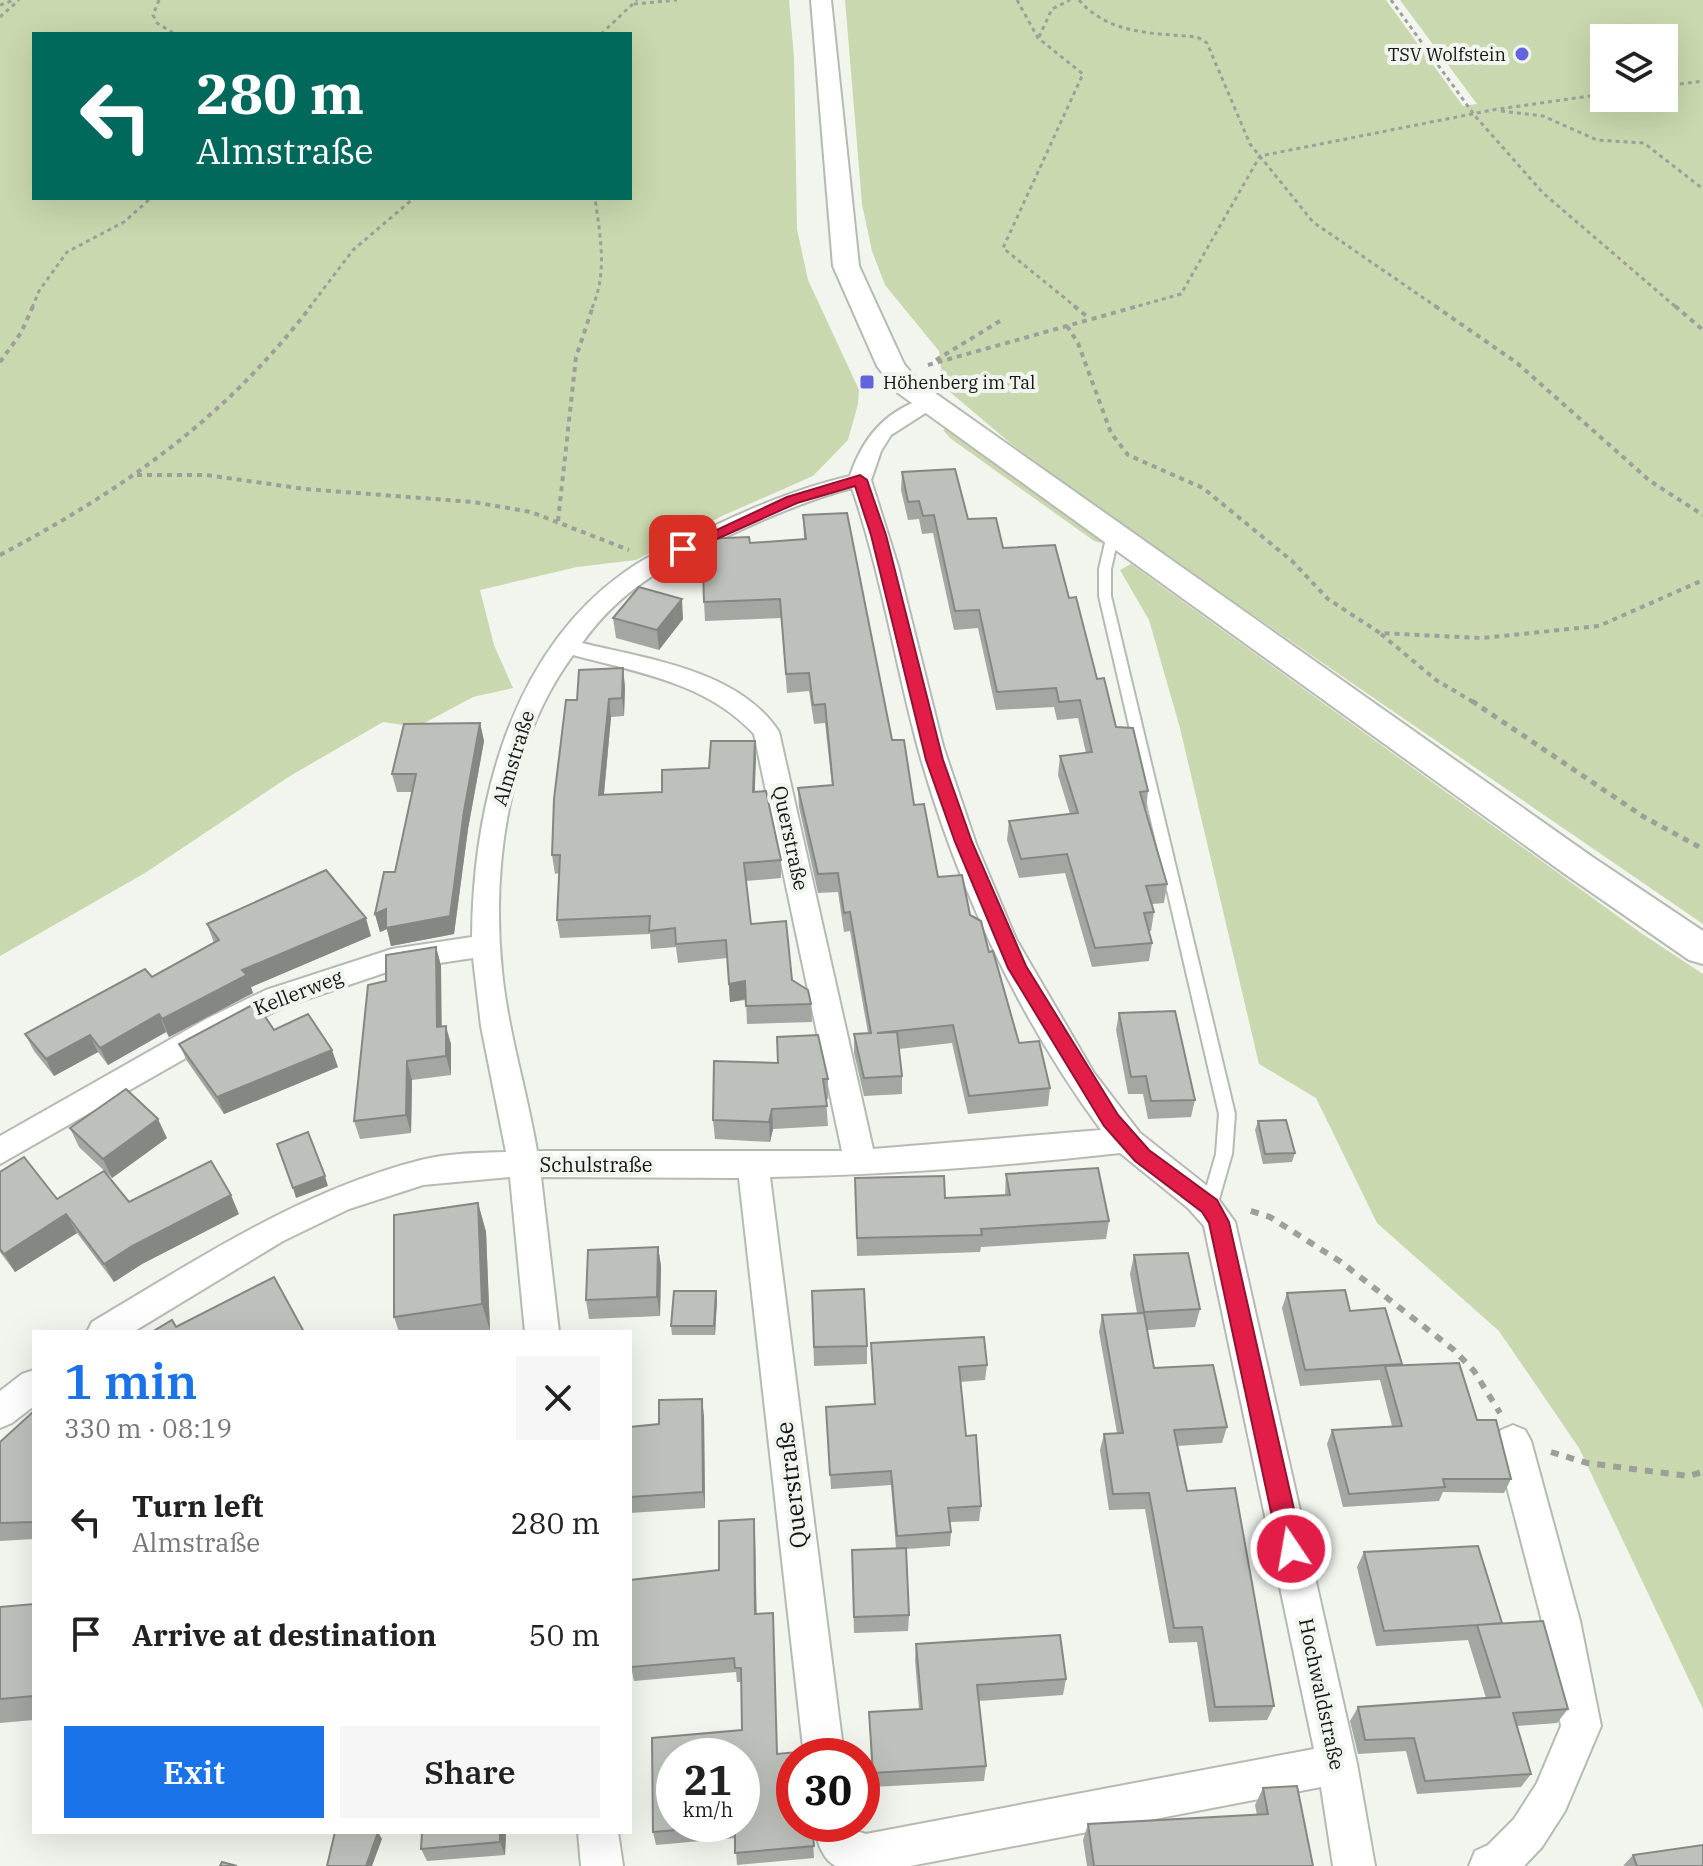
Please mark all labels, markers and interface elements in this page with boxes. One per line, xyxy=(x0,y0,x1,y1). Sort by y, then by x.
map controls xyxy=(1590,24,1678,112)
button: layers xyxy=(1590,24,1678,112)
place label: TSV Wolfstein xyxy=(1388,43,1506,66)
marker: TSV Wolfstein xyxy=(1513,45,1531,63)
text: 280 m xyxy=(196,57,364,129)
icon: left xyxy=(64,64,168,168)
text: Almstraße xyxy=(196,127,373,174)
place label: Höhenberg im Tal xyxy=(883,371,1035,394)
marker: Höhenberg im Tal xyxy=(858,373,876,391)
pin xyxy=(649,515,717,583)
icon: arrive xyxy=(661,527,705,571)
street label: Almstraße xyxy=(486,707,540,809)
street label: Querstraße xyxy=(767,783,815,893)
street label: Kellerweg xyxy=(249,963,347,1021)
street label: Schulstraße xyxy=(540,1151,652,1178)
text: 1 min xyxy=(64,1350,197,1412)
button: close xyxy=(516,1356,600,1440)
text: 330 m · 08:19 xyxy=(64,1411,232,1445)
street label: Querstraße xyxy=(767,1420,815,1550)
text: Turn left xyxy=(132,1486,264,1525)
icon: left xyxy=(64,1500,108,1544)
text: 280 m xyxy=(510,1503,600,1542)
position arrow xyxy=(1249,1507,1333,1591)
text: Almstraße xyxy=(132,1525,260,1559)
icon: arrive xyxy=(64,1612,108,1656)
text: Arrive at destination xyxy=(132,1615,437,1654)
text: 50 m xyxy=(528,1615,600,1654)
street label: Hochwaldstraße xyxy=(1293,1616,1351,1772)
button: Exit xyxy=(64,1726,324,1818)
button: Share xyxy=(340,1726,600,1818)
speed limit sign: 30 xyxy=(776,1738,880,1842)
text: 21 xyxy=(684,1754,732,1806)
text: km/h xyxy=(683,1796,733,1823)

